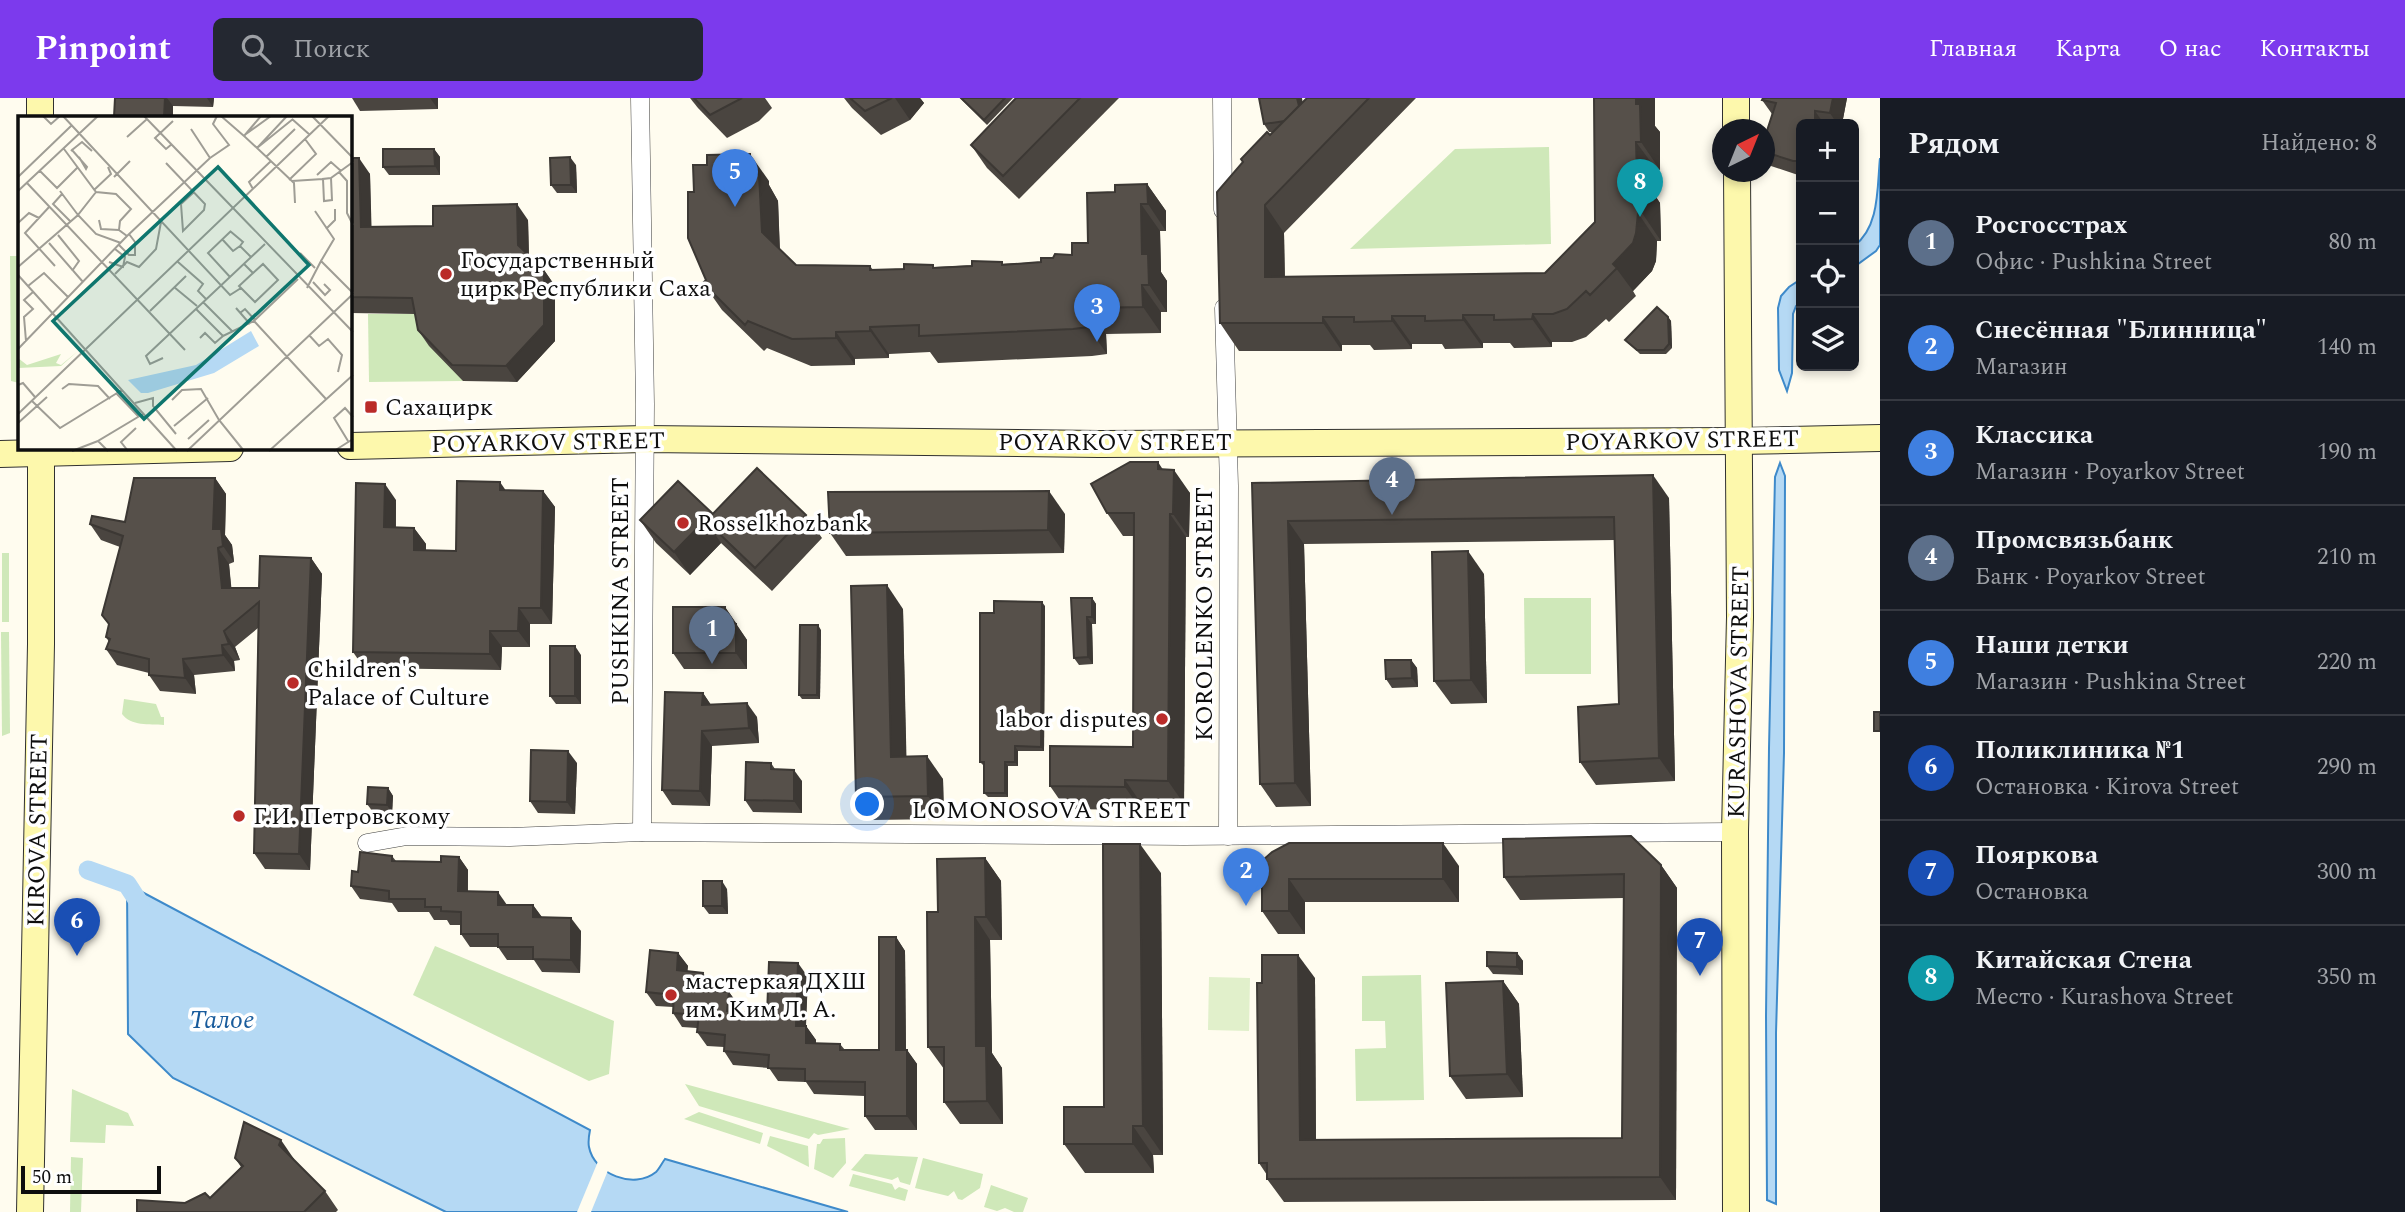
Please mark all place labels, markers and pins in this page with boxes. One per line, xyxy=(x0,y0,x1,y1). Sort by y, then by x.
pin: 5 xyxy=(712,149,758,207)
pin: 8 xyxy=(1617,159,1663,217)
place label: Государственный цирк Республики Саха xyxy=(460,243,711,307)
marker: Государственный цирк Республики Саха xyxy=(438,266,454,282)
pin: 3 xyxy=(1074,284,1120,342)
place label: Сахацирк xyxy=(385,390,493,426)
marker: Сахацирк xyxy=(363,399,379,415)
pin: 4 xyxy=(1369,457,1415,515)
place label: Rosselkhozbank xyxy=(697,506,869,542)
marker: Rosselkhozbank xyxy=(675,515,691,531)
pin: 1 xyxy=(689,606,735,664)
place label: Children's Palace of Culture xyxy=(307,652,490,716)
marker: Children's Palace of Culture xyxy=(285,675,301,691)
place label: labor disputes xyxy=(998,702,1148,738)
marker: labor disputes xyxy=(1154,711,1170,727)
place label: Г.И. Петровскому xyxy=(253,799,451,835)
marker: Г.И. Петровскому xyxy=(231,808,247,824)
pin: 2 xyxy=(1223,848,1269,906)
pin: 6 xyxy=(54,898,100,956)
pin: 7 xyxy=(1677,918,1723,976)
place label: мастеркая ДХШ им. Ким Л. А. xyxy=(685,964,866,1028)
marker: мастеркая ДХШ им. Ким Л. А. xyxy=(663,987,679,1003)

